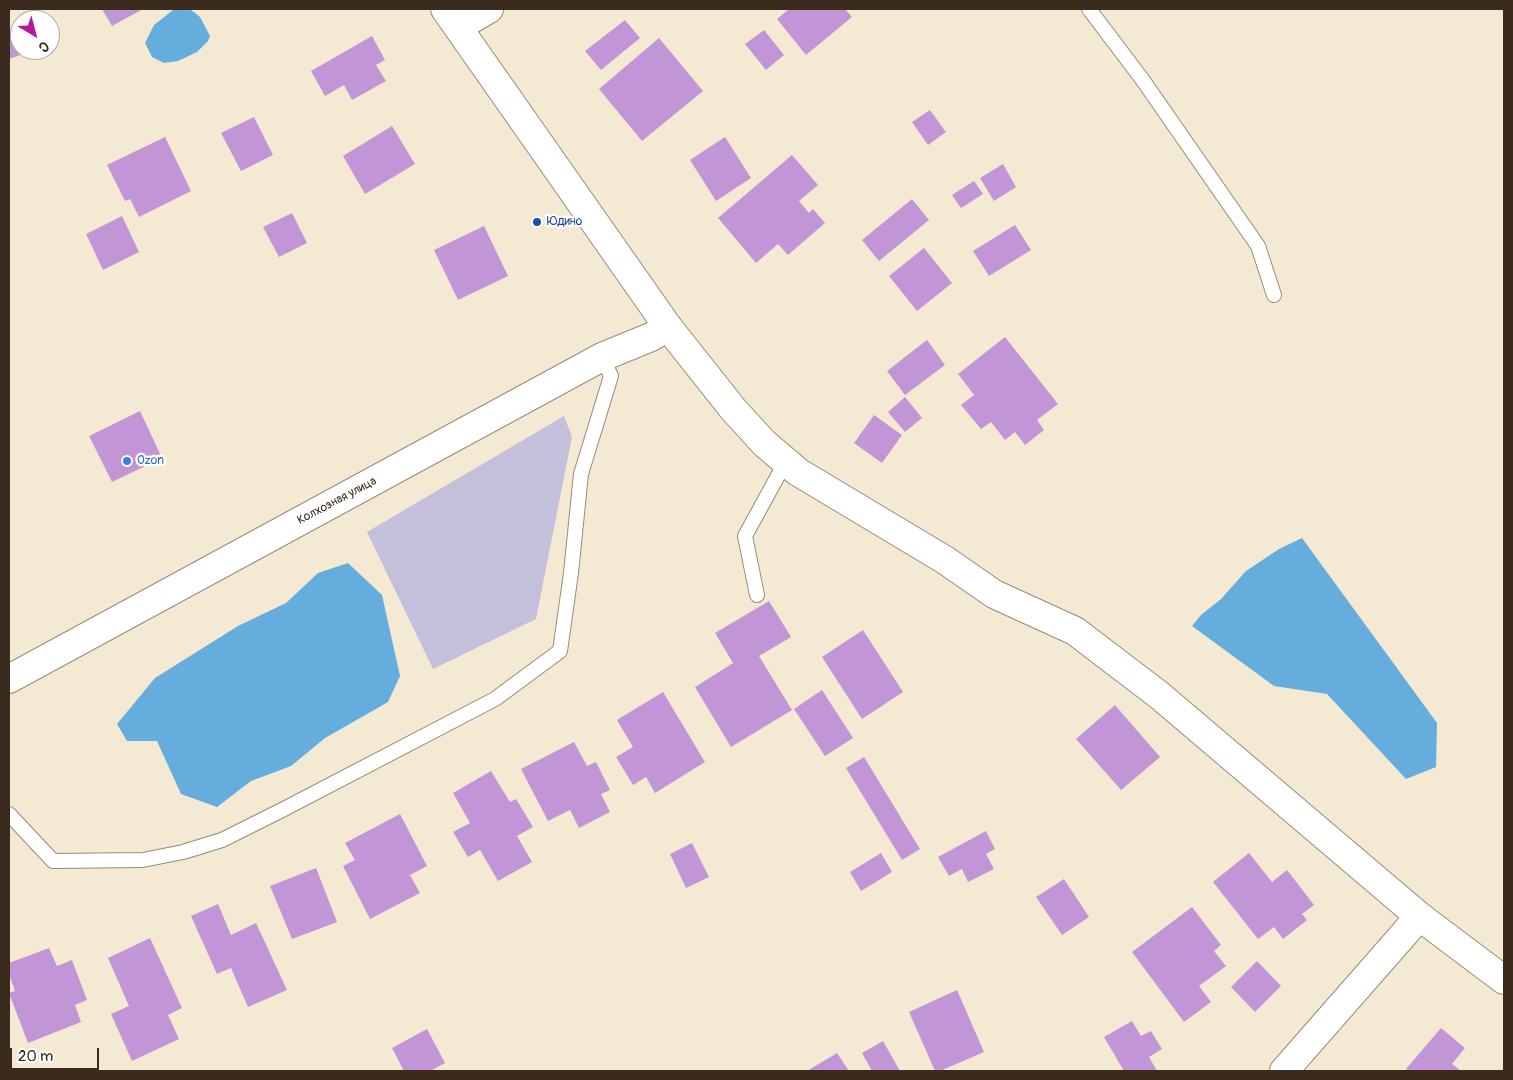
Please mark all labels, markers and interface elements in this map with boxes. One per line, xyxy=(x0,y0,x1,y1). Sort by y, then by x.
north arrow xyxy=(10,10,60,60)
text: С xyxy=(35,37,52,56)
place label: Юдино xyxy=(547,215,582,229)
marker: Юдино xyxy=(531,216,543,228)
place label: Ozon xyxy=(137,454,164,468)
marker: Ozon xyxy=(121,455,133,467)
street label: Колхозная улица xyxy=(295,474,379,528)
scale bar xyxy=(12,1038,101,1070)
text: 20 m xyxy=(18,1047,53,1066)

